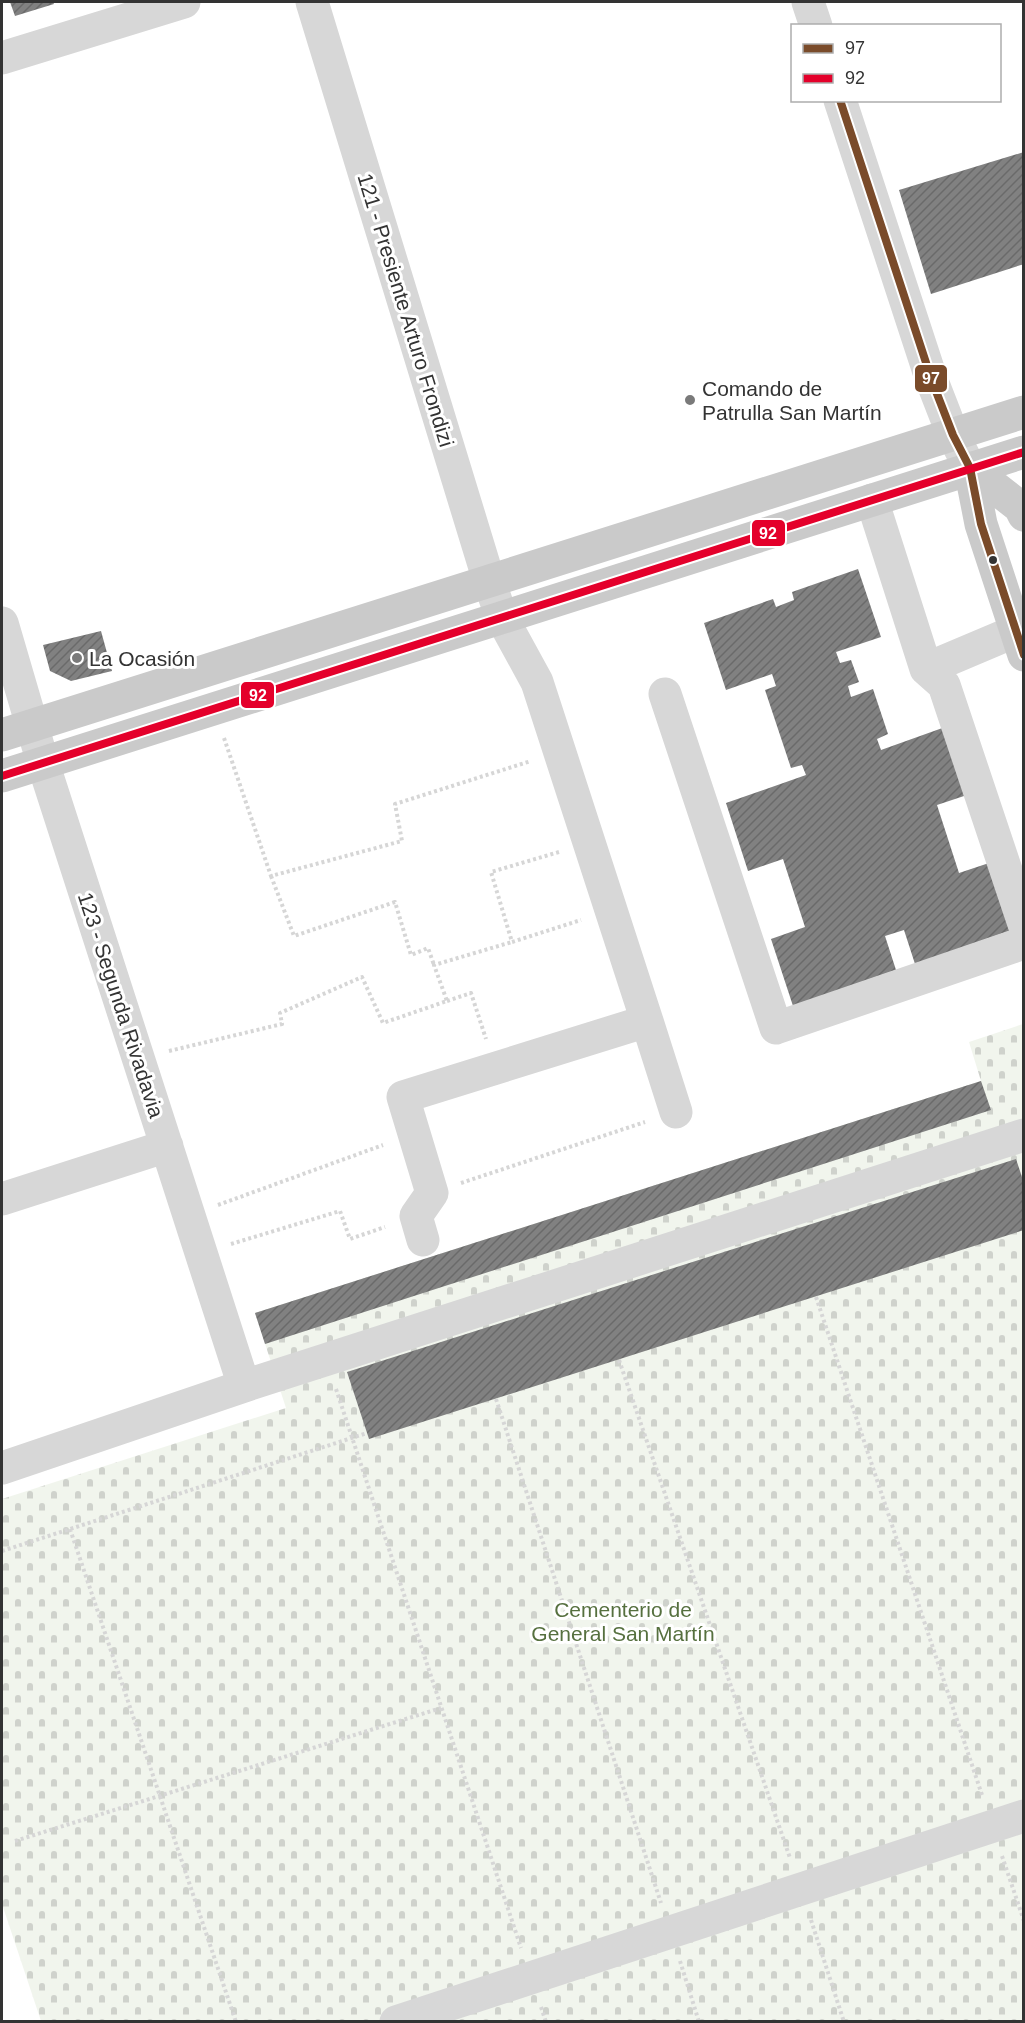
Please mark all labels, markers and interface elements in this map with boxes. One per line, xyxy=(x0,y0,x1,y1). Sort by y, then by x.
legend xyxy=(791,24,1001,102)
text: 97 xyxy=(845,38,865,58)
text: 92 xyxy=(845,68,865,88)
street label: 121 - Presiente Arturo Frondizi xyxy=(353,170,459,450)
line badge: 97 xyxy=(914,364,948,393)
text: 97 xyxy=(922,370,940,387)
place label: Comando de Patrulla San Martín xyxy=(702,377,882,424)
marker: Comando de Patrulla San Martín xyxy=(683,393,697,407)
line badge: 92 xyxy=(751,519,786,547)
text: 92 xyxy=(759,525,777,542)
unlabelled marker xyxy=(987,554,999,566)
place label: La Ocasión xyxy=(89,647,195,670)
marker: La Ocasión xyxy=(70,651,84,665)
line badge: 92 xyxy=(240,681,275,709)
text: 92 xyxy=(249,687,267,704)
street label: 123 - Segunda Rivadavia xyxy=(74,889,168,1121)
park label: Cementerio de General San Martín xyxy=(531,1598,715,1645)

